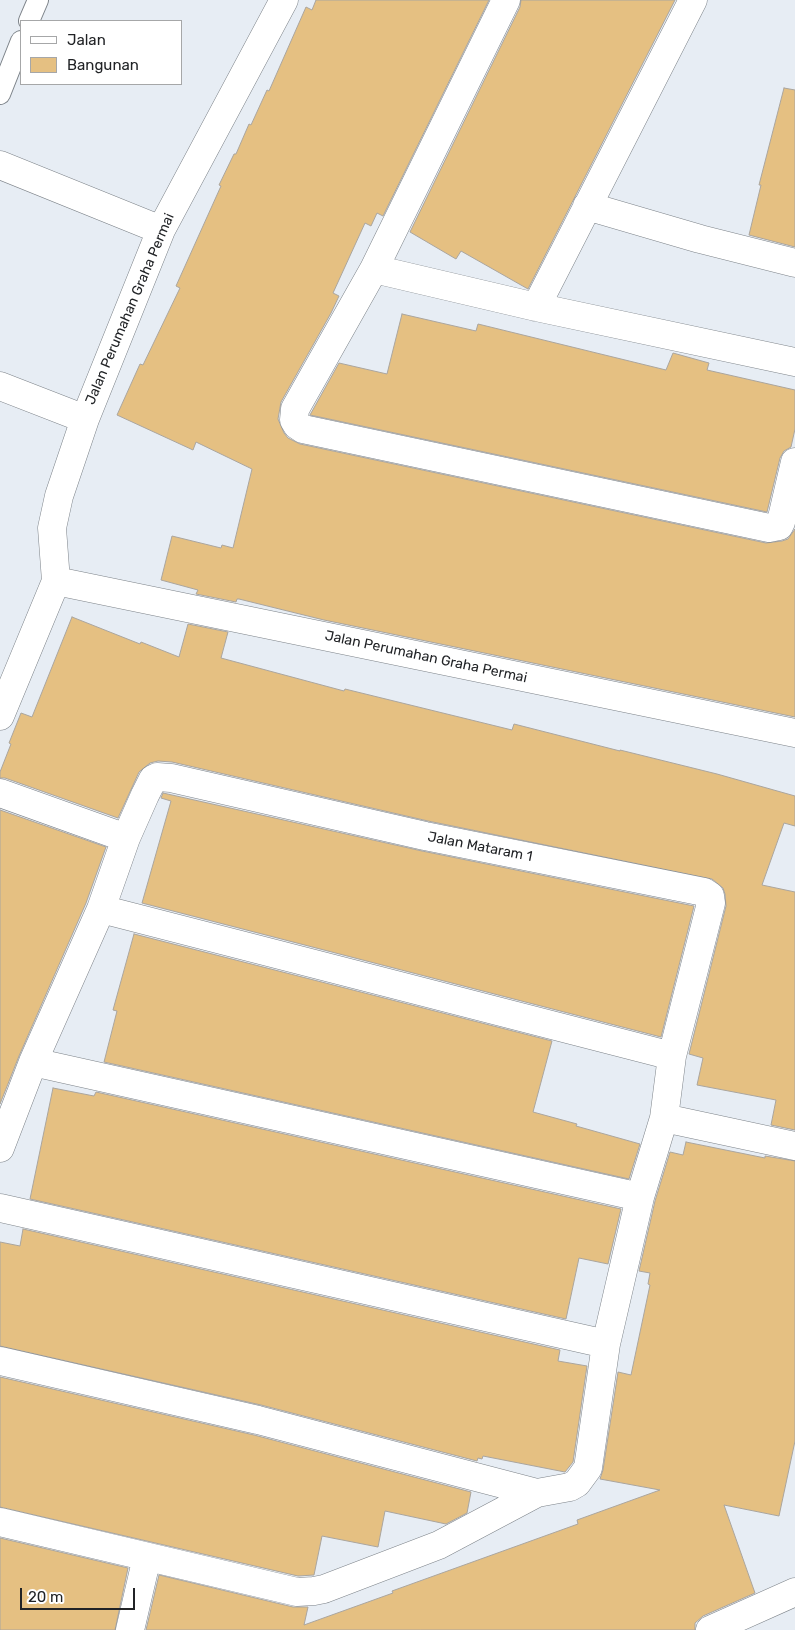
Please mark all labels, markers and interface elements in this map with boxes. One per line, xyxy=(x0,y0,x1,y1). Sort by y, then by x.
legend xyxy=(20,20,182,85)
text: Jalan xyxy=(67,31,106,49)
text: Bangunan xyxy=(67,56,139,74)
street label: Jalan Perumahan Graha Permai xyxy=(82,211,178,407)
street label: Jalan Perumahan Graha Permai xyxy=(323,627,529,687)
street label: Jalan Mataram 1 xyxy=(426,829,534,865)
scale bar xyxy=(22,1578,138,1610)
text: 20 m xyxy=(28,1588,63,1606)

